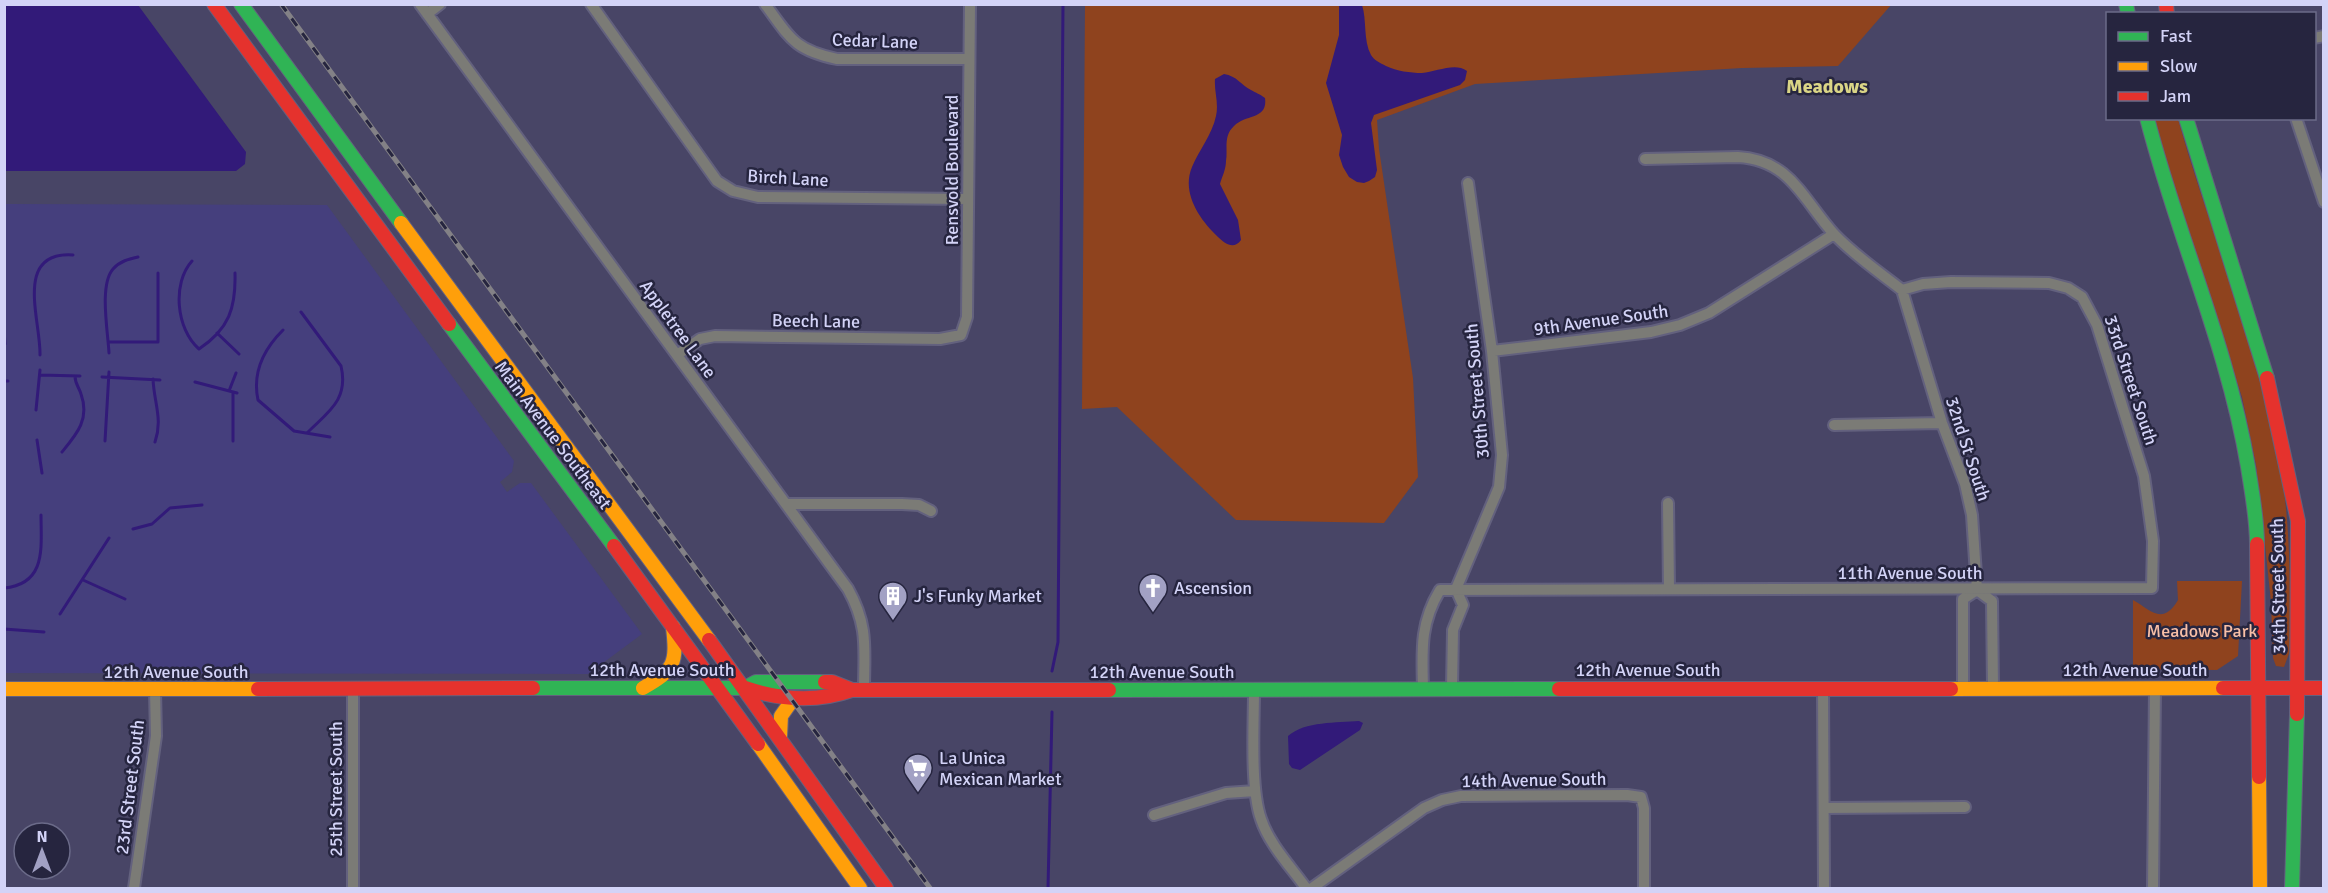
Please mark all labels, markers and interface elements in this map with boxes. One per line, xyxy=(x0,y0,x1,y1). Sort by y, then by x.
legend xyxy=(2106,12,2316,120)
text: Fast xyxy=(2160,25,2192,47)
street label: Cedar Lane xyxy=(832,29,918,53)
text: Slow xyxy=(2160,55,2197,77)
district label: Meadows xyxy=(1786,74,1868,99)
text: Jam xyxy=(2160,85,2191,107)
street label: Rensvold Boulevard xyxy=(941,95,963,245)
street label: Birch Lane xyxy=(747,165,829,191)
street label: Appletree Lane xyxy=(635,276,721,382)
street label: 9th Avenue South xyxy=(1532,300,1670,340)
street label: Beech Lane xyxy=(772,309,860,333)
street label: 33rd Street South xyxy=(2100,312,2162,448)
street label: 30th Street South xyxy=(1460,322,1494,460)
street label: Main Avenue Southeast xyxy=(490,356,616,514)
street label: 32nd St South xyxy=(1941,394,1995,504)
street label: 34th Street South xyxy=(2266,518,2290,654)
street label: 11th Avenue South xyxy=(1837,562,1983,584)
church icon: Ascension xyxy=(1137,572,1169,614)
place label: Ascension xyxy=(1174,577,1252,599)
building icon: J's Funky Market xyxy=(877,580,909,622)
place label: J's Funky Market xyxy=(914,585,1042,607)
park label: Meadows Park xyxy=(2147,620,2257,642)
street label: 12th Avenue South xyxy=(589,659,735,681)
street label: 12th Avenue South xyxy=(1575,659,1721,681)
street label: 12th Avenue South xyxy=(2062,659,2208,681)
street label: 12th Avenue South xyxy=(103,661,249,683)
street label: 12th Avenue South xyxy=(1089,661,1235,683)
street label: 23rd Street South xyxy=(111,718,149,856)
street label: 25th Street South xyxy=(325,721,347,857)
place label: La Unica Mexican Market xyxy=(939,747,1061,790)
supermarket icon: La Unica Mexican Market xyxy=(902,752,934,794)
street label: 14th Avenue South xyxy=(1461,768,1607,792)
north arrow xyxy=(12,821,72,881)
text: N xyxy=(36,827,48,847)

